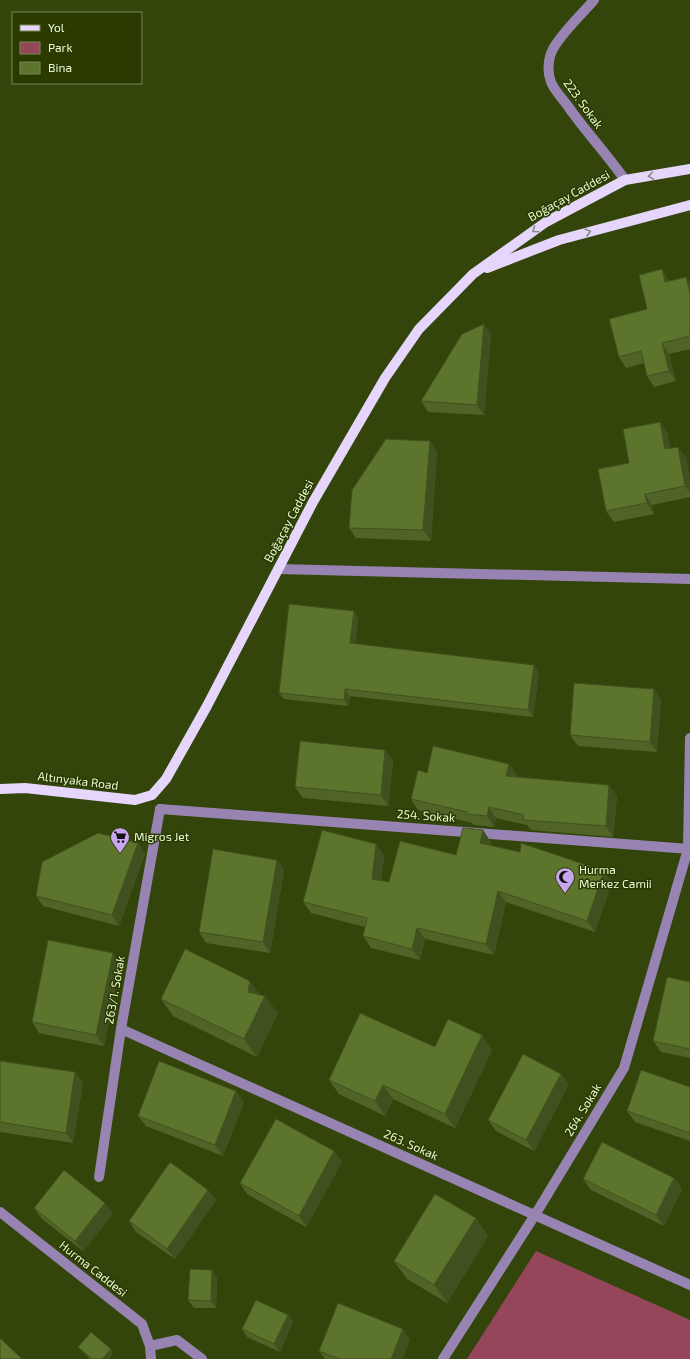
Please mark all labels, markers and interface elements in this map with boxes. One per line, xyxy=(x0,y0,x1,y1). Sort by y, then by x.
legend xyxy=(12,12,142,84)
text: Yol xyxy=(48,20,65,34)
text: Park xyxy=(48,40,73,54)
text: Bina xyxy=(48,60,72,74)
street label: 223. Sokak xyxy=(561,76,606,131)
street label: Boğaçay Caddesi xyxy=(525,167,612,224)
one-way arrow xyxy=(648,171,655,180)
one-way arrow xyxy=(532,225,539,233)
one-way arrow xyxy=(584,228,591,237)
street label: Boğaçay Caddesi xyxy=(260,477,317,565)
street label: Altınyaka Road xyxy=(37,768,119,792)
street label: 254. Sokak xyxy=(396,806,456,824)
supermarket icon: Migros Jet xyxy=(109,826,131,854)
place label: Migros Jet xyxy=(134,829,190,843)
place label: Hurma Merkez Camii xyxy=(579,862,652,890)
mosque icon: Hurma Merkez Camii xyxy=(554,866,576,894)
street label: 263/1. Sokak xyxy=(101,955,127,1025)
street label: 264. Sokak xyxy=(561,1081,603,1138)
street label: 263. Sokak xyxy=(382,1126,441,1162)
street label: Hurma Caddesi xyxy=(57,1237,130,1299)

